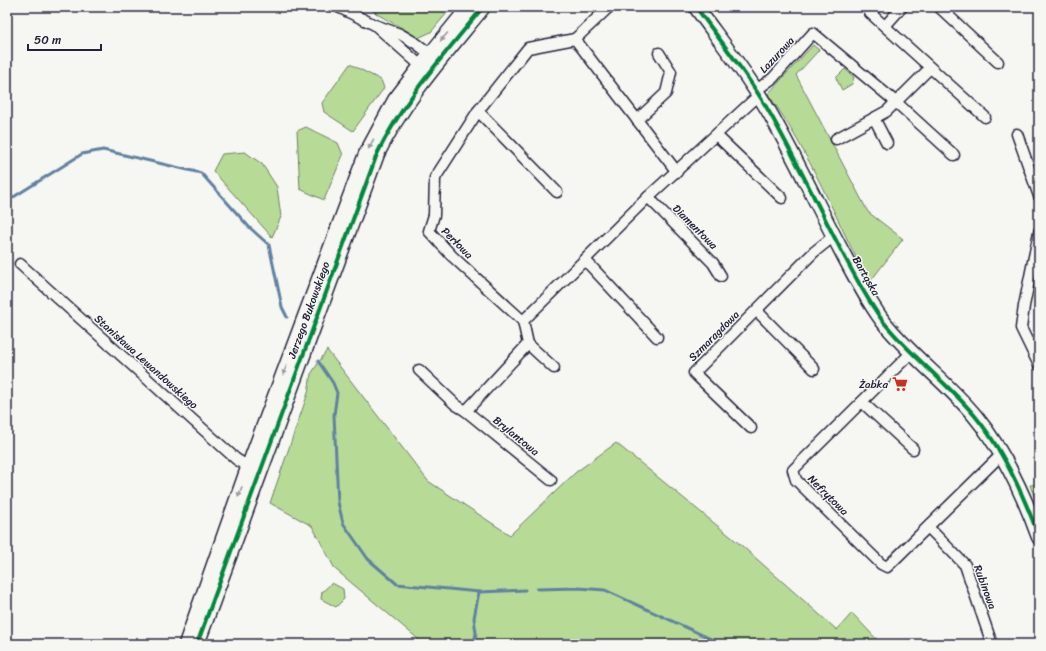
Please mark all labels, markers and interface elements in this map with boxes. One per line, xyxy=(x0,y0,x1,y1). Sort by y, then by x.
scale bar xyxy=(28,26,101,52)
text: 50 m xyxy=(34,29,61,51)
one-way arrow xyxy=(440,32,449,42)
street label: Lazurowa xyxy=(755,32,800,78)
one-way arrow xyxy=(368,138,374,150)
street label: Diamentowa xyxy=(668,200,723,255)
street label: Perłowa xyxy=(436,222,478,264)
street label: Bartąska xyxy=(847,253,885,300)
street label: Jerzego Bukowskiego xyxy=(282,258,336,362)
street label: Szmaragdowa xyxy=(684,306,744,366)
street label: Stanisława Lewandowskiego xyxy=(90,310,203,414)
one-way arrow xyxy=(282,365,288,377)
place label: Żabka xyxy=(859,375,888,394)
supermarket icon: Żabka xyxy=(891,375,909,393)
street label: Brylantowa xyxy=(489,411,544,461)
street label: Nefrytowa xyxy=(803,470,853,520)
one-way arrow xyxy=(237,487,243,499)
street label: Rubinowa xyxy=(968,562,1002,612)

